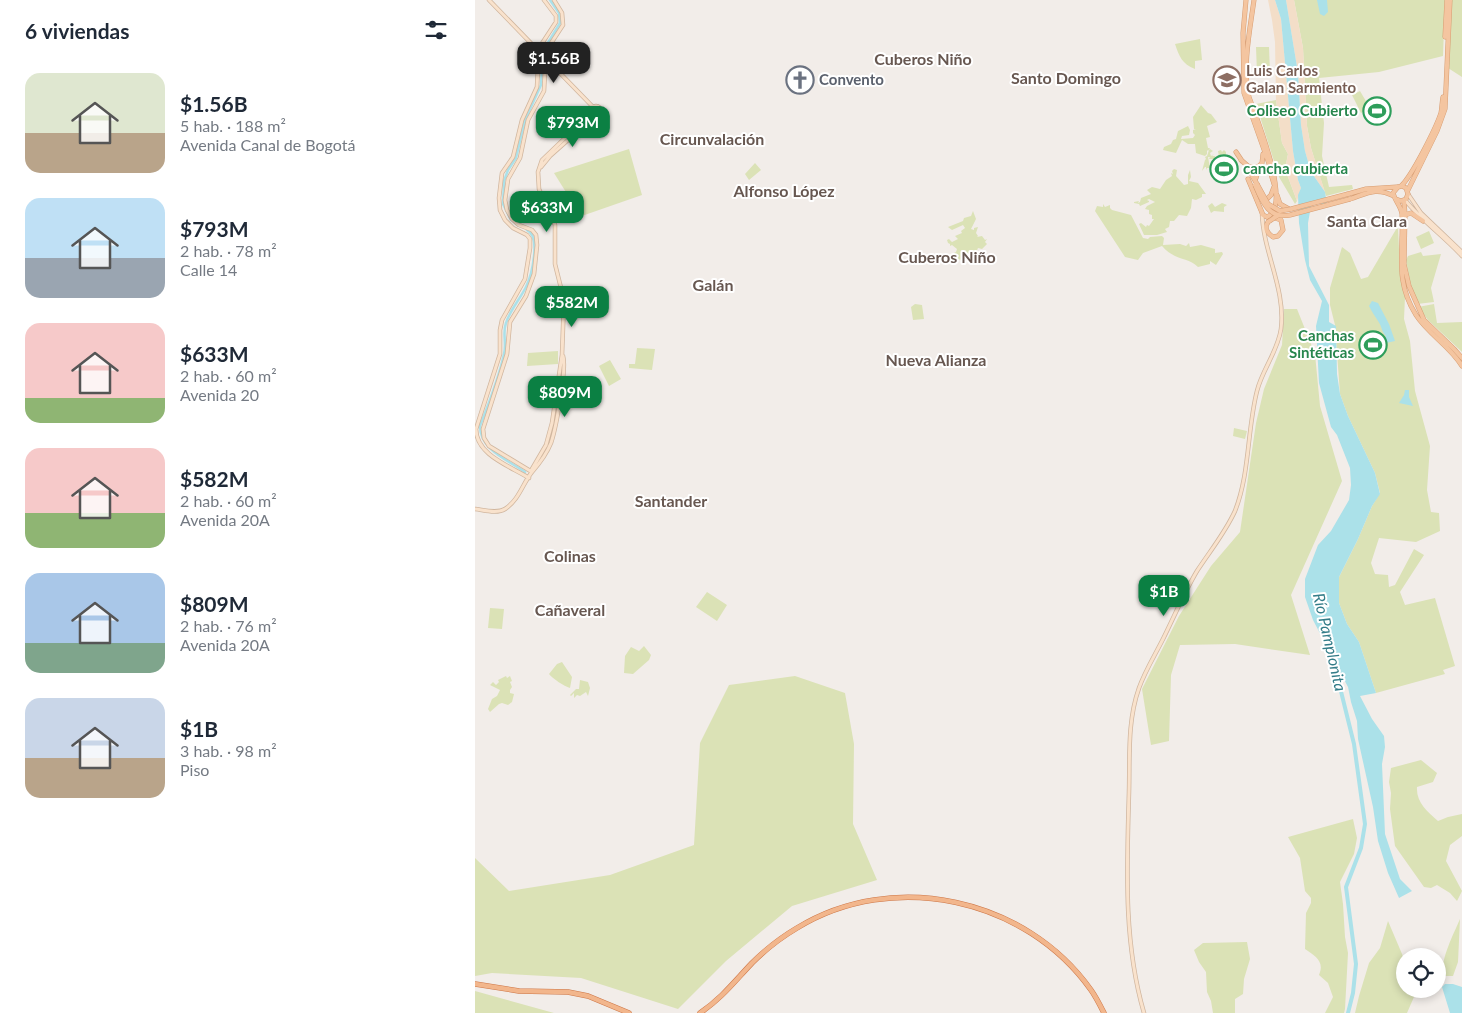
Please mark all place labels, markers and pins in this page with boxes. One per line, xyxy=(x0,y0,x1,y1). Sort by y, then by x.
pin: $1.56B xyxy=(513,42,595,84)
place label: Luis Carlos Galan Sarmiento xyxy=(1246,61,1357,96)
church icon: Convento xyxy=(785,65,815,95)
school or university icon: Luis Carlos Galan Sarmiento xyxy=(1212,65,1242,95)
place label: Convento xyxy=(819,70,884,88)
sports icon: Coliseo Cubierto xyxy=(1362,96,1392,126)
place label: Coliseo Cubierto xyxy=(1247,101,1358,119)
pin: $793M xyxy=(538,106,608,148)
sports icon: cancha cubierta xyxy=(1209,154,1239,184)
place label: cancha cubierta xyxy=(1243,159,1348,177)
pin: $633M xyxy=(512,190,582,233)
pin: $582M xyxy=(537,286,607,328)
place label: Canchas Sintéticas xyxy=(1289,326,1354,361)
sports icon: Canchas Sintéticas xyxy=(1358,330,1388,360)
pin: $809M xyxy=(530,376,600,418)
pin: $1B xyxy=(1140,574,1188,617)

